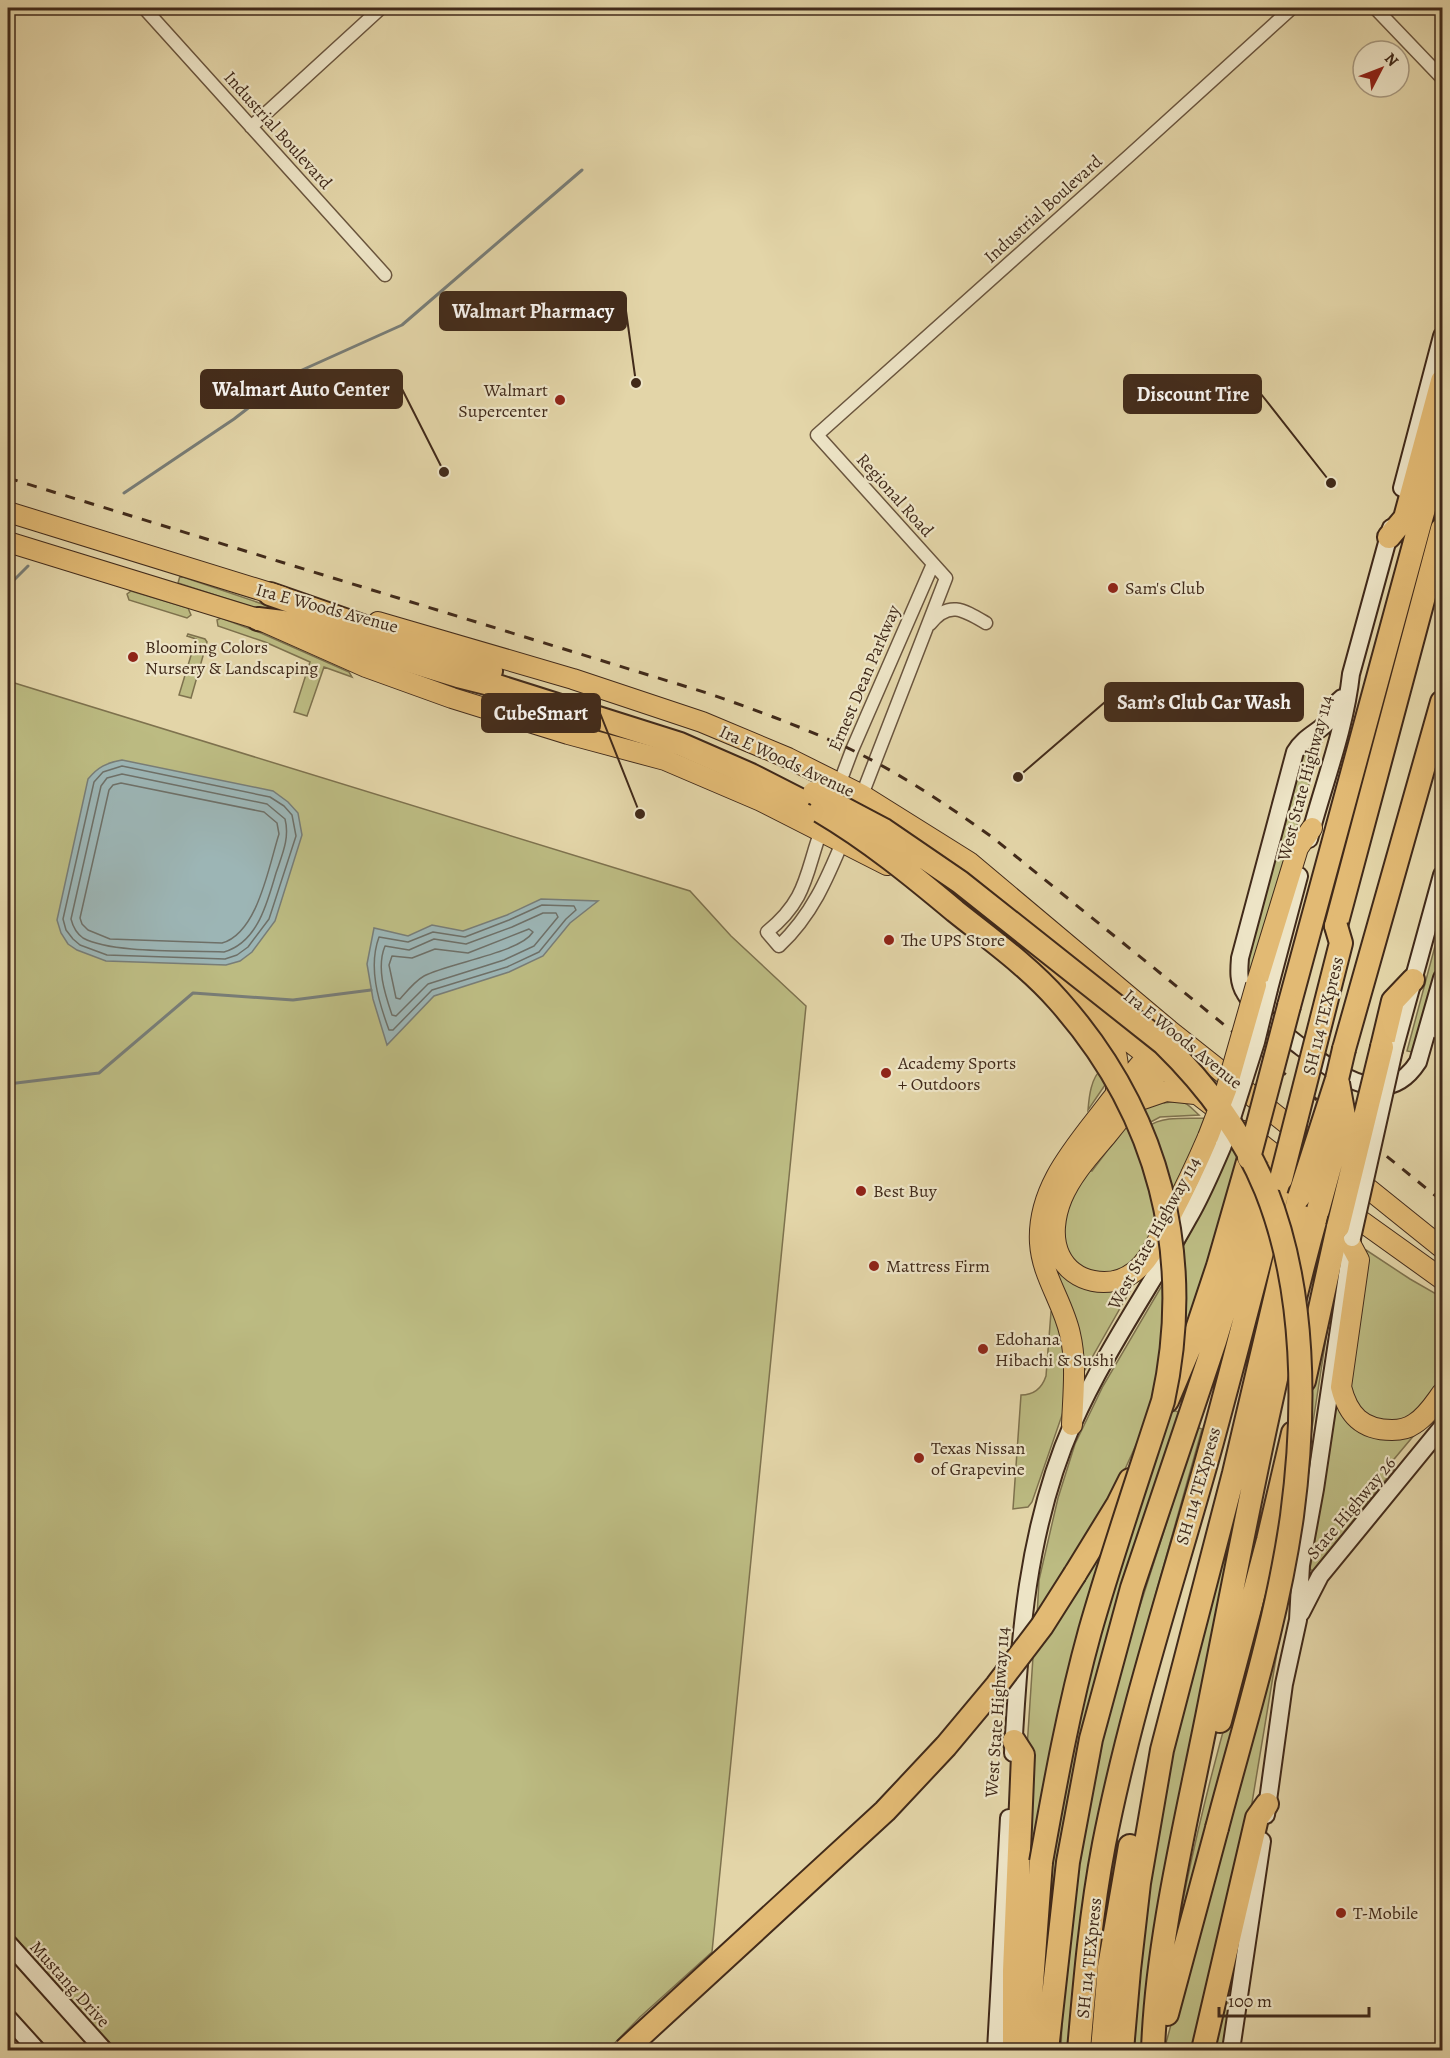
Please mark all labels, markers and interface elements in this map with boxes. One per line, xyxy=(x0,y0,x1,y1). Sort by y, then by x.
north arrow xyxy=(1351,39,1411,99)
text: N xyxy=(1379,48,1404,72)
street label: Industrial Boulevard xyxy=(218,66,338,194)
street label: Industrial Boulevard xyxy=(979,149,1107,269)
callout: Walmart Pharmacy xyxy=(440,292,626,330)
text: Walmart Pharmacy xyxy=(451,298,615,325)
callout: Walmart Auto Center xyxy=(201,370,402,408)
callout: Discount Tire xyxy=(1124,375,1261,413)
text: Walmart Auto Center xyxy=(211,376,390,403)
place label: Walmart Supercenter xyxy=(458,378,548,423)
text: Discount Tire xyxy=(1137,381,1249,408)
marker: Walmart Supercenter xyxy=(553,393,567,407)
street label: Regional Road xyxy=(851,448,939,542)
place label: Sam's Club xyxy=(1125,576,1205,600)
street label: Ira E Woods Avenue xyxy=(253,577,401,639)
marker: Sam's Club xyxy=(1106,581,1120,595)
street label: Ernest Dean Parkway xyxy=(822,600,906,755)
place label: Blooming Colors Nursery & Landscaping xyxy=(145,635,318,680)
marker: Blooming Colors Nursery & Landscaping xyxy=(126,650,140,664)
callout: Sam’s Club Car Wash xyxy=(1105,683,1303,721)
text: Sam’s Club Car Wash xyxy=(1117,689,1291,716)
street label: West State Highway 114 xyxy=(1271,692,1339,865)
callout: CubeSmart xyxy=(482,694,600,732)
text: CubeSmart xyxy=(494,700,589,727)
street label: Ira E Woods Avenue xyxy=(715,719,859,803)
place label: The UPS Store xyxy=(901,928,1005,952)
marker: The UPS Store xyxy=(882,933,896,947)
street label: SH 114 TEXpress xyxy=(1297,954,1349,1078)
street label: Ira E Woods Avenue xyxy=(1118,984,1248,1094)
place label: Academy Sports + Outdoors xyxy=(897,1051,1016,1096)
marker: Academy Sports + Outdoors xyxy=(879,1066,893,1080)
street label: West State Highway 114 xyxy=(1102,1152,1206,1314)
place label: Best Buy xyxy=(873,1179,938,1203)
marker: Best Buy xyxy=(854,1184,868,1198)
place label: Mattress Firm xyxy=(886,1254,990,1278)
marker: Mattress Firm xyxy=(867,1259,881,1273)
place label: Edohana Hibachi & Sushi xyxy=(995,1327,1114,1372)
marker: Edohana Hibachi & Sushi xyxy=(976,1342,990,1356)
street label: SH 114 TEXpress xyxy=(1170,1424,1226,1548)
place label: Texas Nissan of Grapevine xyxy=(931,1436,1026,1481)
marker: Texas Nissan of Grapevine xyxy=(912,1451,926,1465)
street label: State Highway 26 xyxy=(1301,1452,1401,1564)
street label: West State Highway 114 xyxy=(979,1626,1015,1799)
street label: SH 114 TEXpress xyxy=(1071,1896,1107,2020)
place label: T-Mobile xyxy=(1353,1901,1418,1925)
marker: T-Mobile xyxy=(1334,1906,1348,1920)
street label: Mustang Drive xyxy=(25,1935,115,2033)
scale bar xyxy=(1219,1980,1369,2018)
text: 100 m xyxy=(1228,1989,1272,2013)

